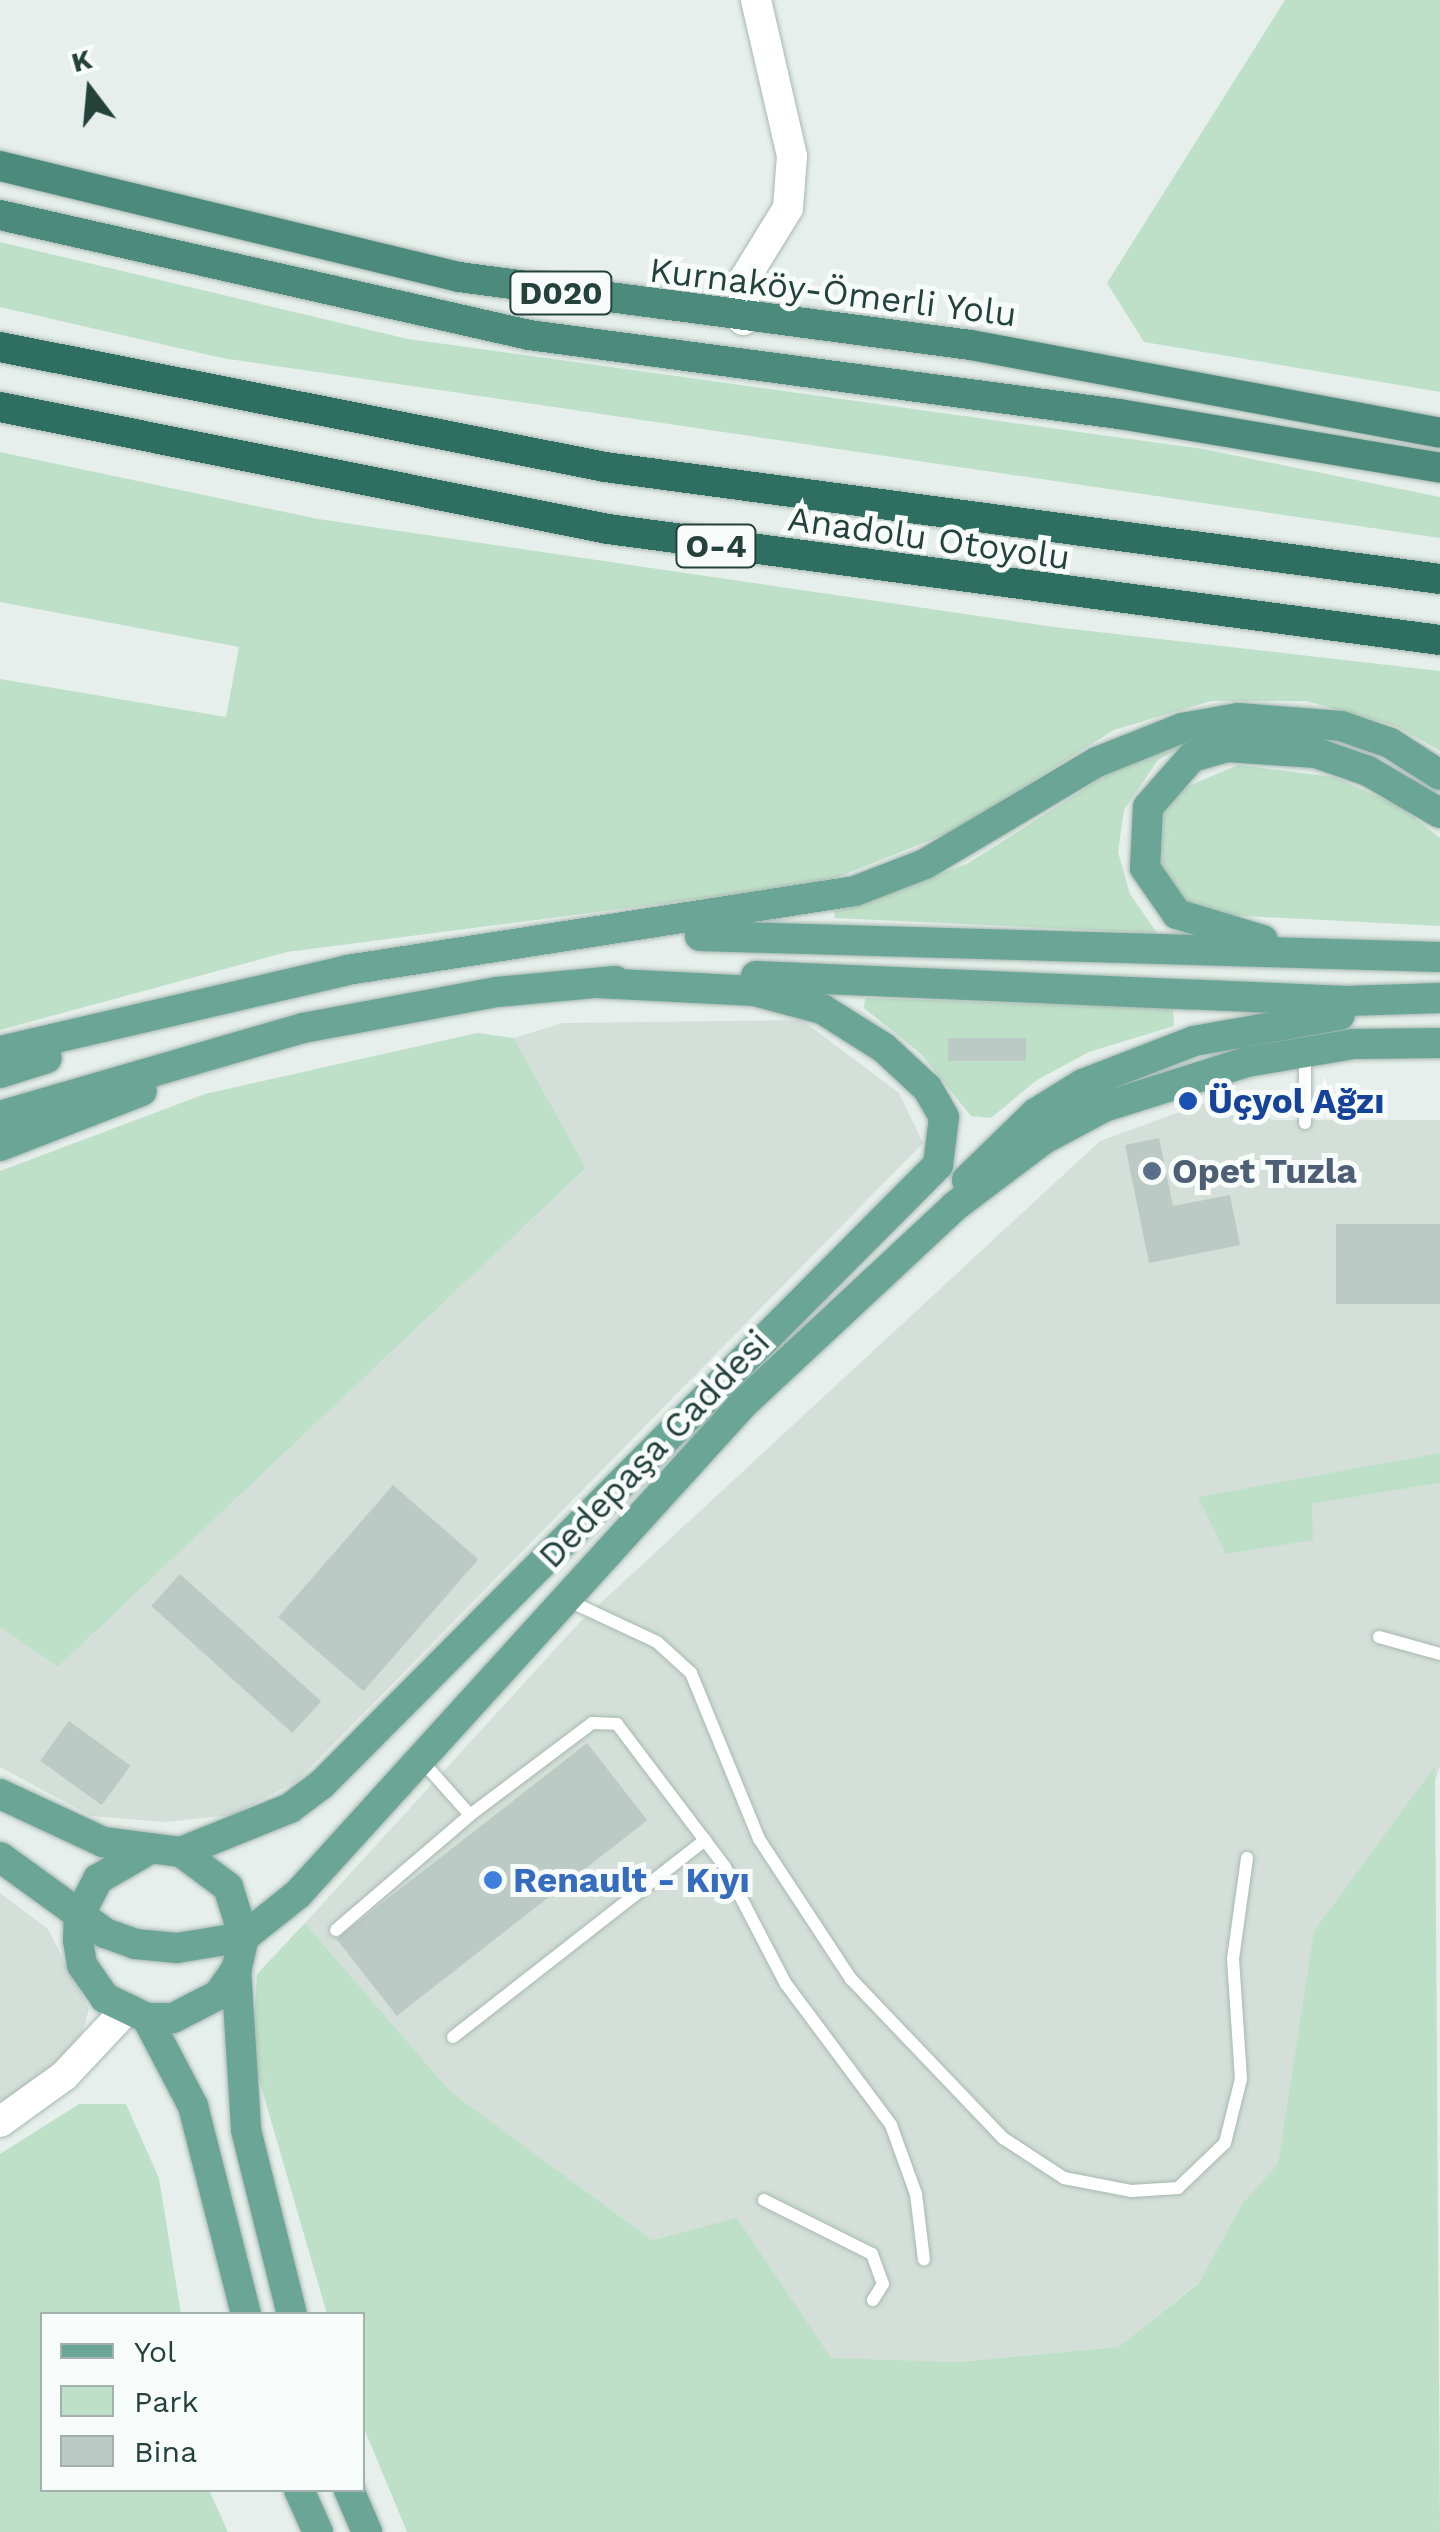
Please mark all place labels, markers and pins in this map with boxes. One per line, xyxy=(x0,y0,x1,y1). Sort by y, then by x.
place label: Üçyol Ağzı xyxy=(1208,1080,1386,1122)
marker: Üçyol Ağzı xyxy=(1177,1090,1199,1112)
place label: Opet Tuzla xyxy=(1172,1150,1357,1192)
marker: Opet Tuzla xyxy=(1141,1160,1163,1182)
place label: Renault - Kıyı xyxy=(513,1859,750,1901)
marker: Renault - Kıyı xyxy=(482,1869,504,1891)

